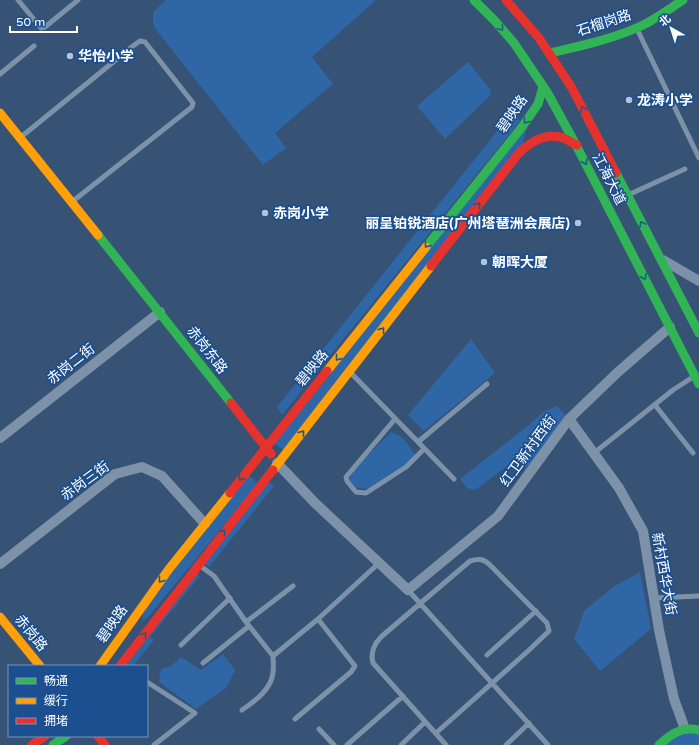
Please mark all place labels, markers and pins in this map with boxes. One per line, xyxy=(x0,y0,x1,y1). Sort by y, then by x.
place label: 华怡小学 xyxy=(78,48,134,65)
marker: 华怡小学 xyxy=(65,51,75,61)
place label: 龙涛小学 xyxy=(637,92,693,109)
marker: 龙涛小学 xyxy=(624,95,634,105)
place label: 赤岗小学 xyxy=(273,205,329,222)
marker: 赤岗小学 xyxy=(260,208,270,218)
place label: 丽呈铂锐酒店(广州塔琶洲会展店) xyxy=(365,215,570,232)
marker: 丽呈铂锐酒店(广州塔琶洲会展店) xyxy=(573,218,583,228)
place label: 朝晖大厦 xyxy=(492,254,548,271)
marker: 朝晖大厦 xyxy=(479,257,489,267)

